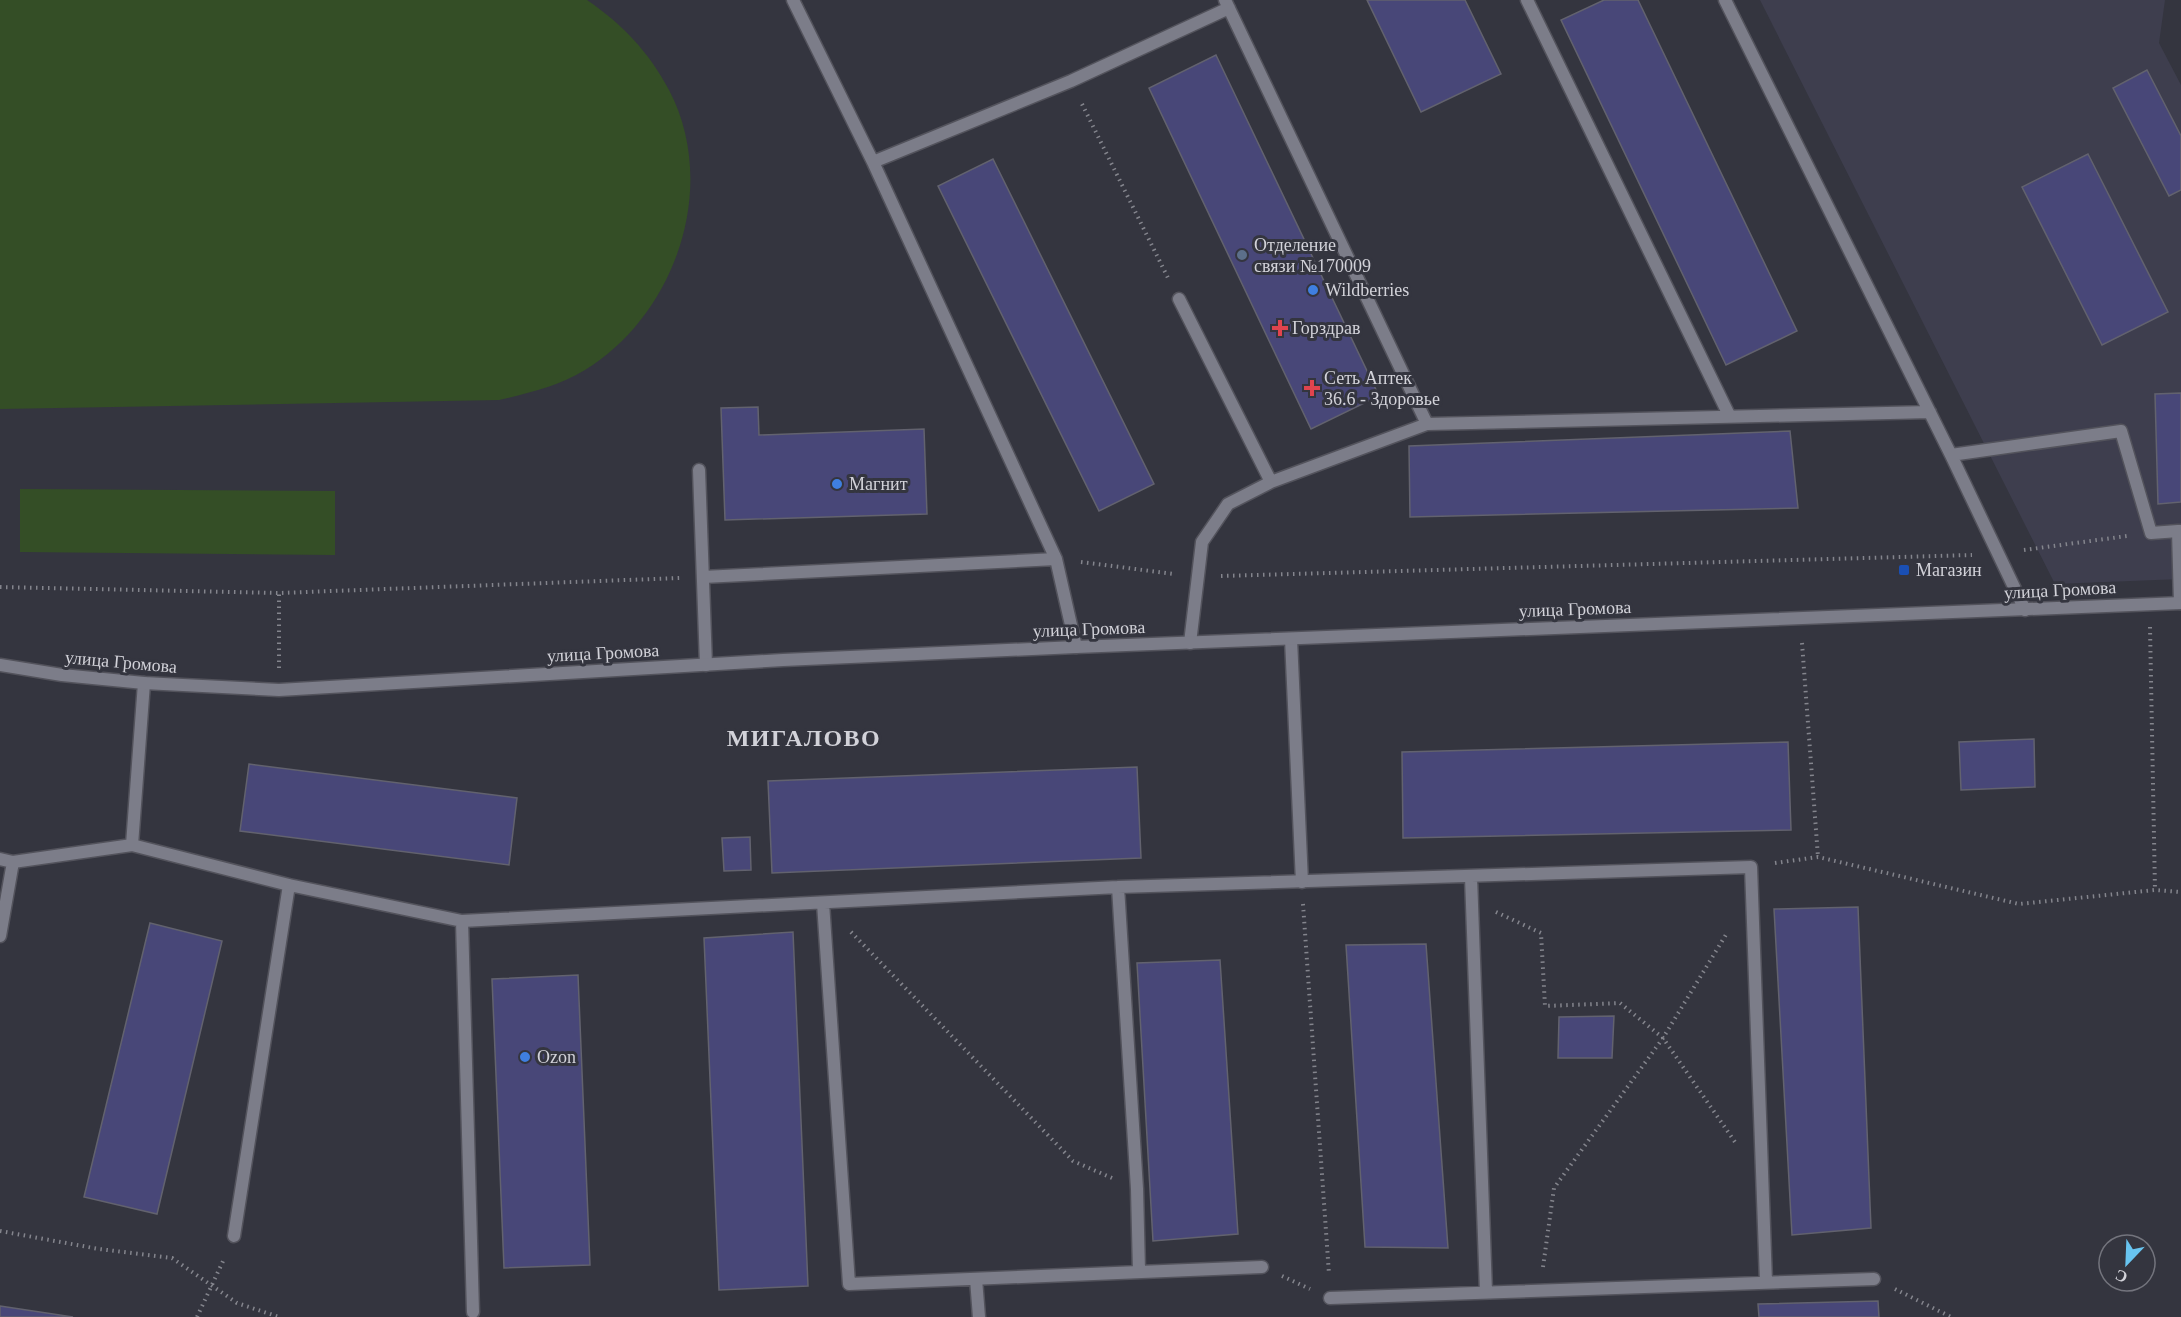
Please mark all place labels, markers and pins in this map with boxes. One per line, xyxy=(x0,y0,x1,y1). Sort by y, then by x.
place label: Отделение связи №170009 xyxy=(1254,235,1371,276)
marker: Отделение связи №170009 xyxy=(1235,248,1249,262)
place label: Wildberries xyxy=(1325,280,1409,300)
marker: Wildberries xyxy=(1306,283,1320,297)
place label: Горздрав xyxy=(1292,318,1360,338)
marker: Горздрав xyxy=(1273,321,1287,335)
place label: Сеть Аптек 36.6 - Здоровье xyxy=(1324,368,1440,409)
marker: Сеть Аптек 36.6 - Здоровье xyxy=(1305,381,1319,395)
place label: Магнит xyxy=(849,474,908,494)
marker: Магнит xyxy=(830,477,844,491)
place label: Магазин xyxy=(1916,560,1982,580)
marker: Магазин xyxy=(1897,563,1911,577)
place label: Ozon xyxy=(537,1047,576,1067)
marker: Ozon xyxy=(518,1050,532,1064)

